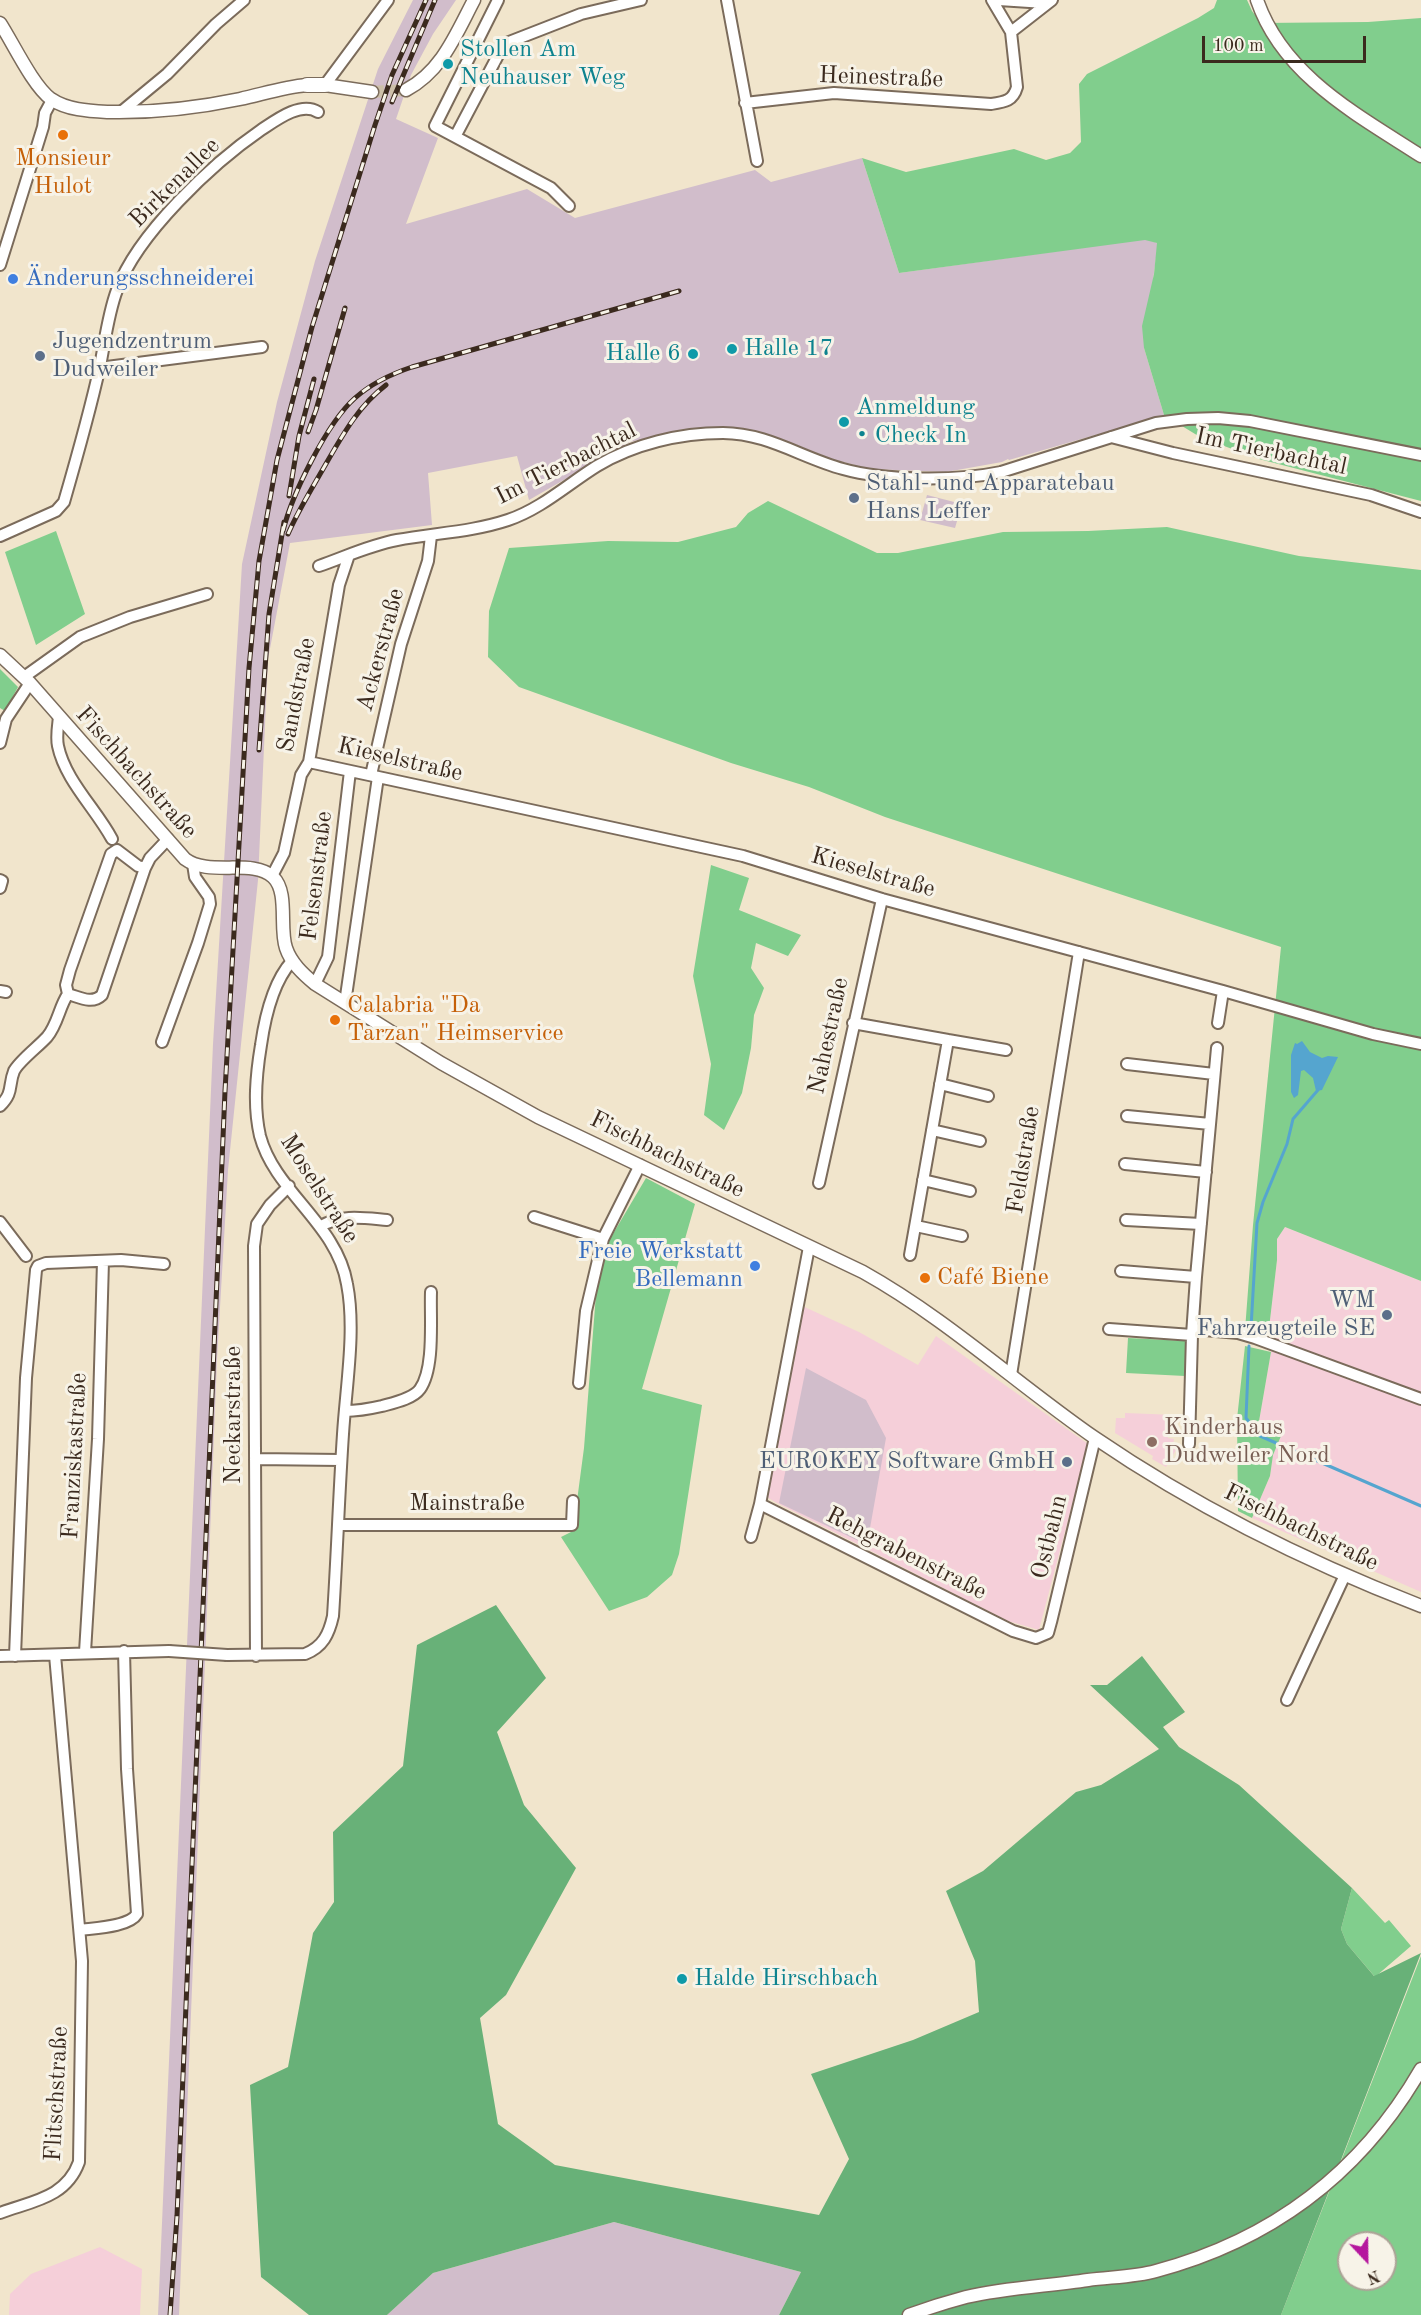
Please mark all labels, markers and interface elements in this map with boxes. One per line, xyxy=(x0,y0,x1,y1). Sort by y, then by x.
scale bar xyxy=(1205,24,1368,62)
place label: Stollen Am Neuhauser Weg xyxy=(460,36,625,92)
text: 100 m xyxy=(1213,37,1264,55)
marker: Stollen Am Neuhauser Weg xyxy=(441,57,455,71)
street label: Heinestraße xyxy=(818,61,944,95)
marker: Monsieur Hulot xyxy=(56,128,70,142)
street label: Birkenallee xyxy=(124,132,226,234)
place label: Monsieur Hulot xyxy=(15,145,111,201)
place label: Änderungsschneiderei xyxy=(25,265,254,293)
marker: Änderungsschneiderei xyxy=(6,272,20,286)
place label: Jugendzentrum Dudweiler xyxy=(52,328,212,384)
place label: Halle 17 xyxy=(744,335,833,363)
place label: Halle 6 xyxy=(606,340,681,368)
marker: Halle 17 xyxy=(725,342,739,356)
marker: Halle 6 xyxy=(686,347,700,361)
marker: Jugendzentrum Dudweiler xyxy=(33,349,47,363)
place label: Anmeldung • Check In xyxy=(856,394,975,450)
marker: Anmeldung • Check In xyxy=(837,415,851,429)
street label: Im Tierbachtal xyxy=(491,416,641,512)
street label: Im Tierbachtal xyxy=(1193,422,1349,482)
place label: Stahl- und Apparatebau Hans Leffer xyxy=(866,470,1114,526)
marker: Stahl- und Apparatebau Hans Leffer xyxy=(847,491,861,505)
street label: Ackerstraße xyxy=(351,585,411,715)
street label: Sandstraße xyxy=(272,635,322,755)
street label: Fischbachstraße xyxy=(69,701,203,845)
street label: Kieselstraße xyxy=(335,732,465,788)
street label: Felsenstraße xyxy=(295,809,339,943)
street label: Kieselstraße xyxy=(808,842,938,904)
street label: Nahestraße xyxy=(803,975,855,1097)
place label: Calabria "Da Tarzan" Heimservice xyxy=(347,992,564,1048)
marker: Calabria "Da Tarzan" Heimservice xyxy=(328,1013,342,1027)
street label: Feldstraße xyxy=(1001,1104,1047,1216)
street label: Fischbachstraße xyxy=(585,1105,749,1205)
street label: Moselstraße xyxy=(273,1129,365,1249)
place label: Freie Werkstatt Bellemann xyxy=(577,1238,743,1294)
marker: Freie Werkstatt Bellemann xyxy=(748,1259,762,1273)
place label: Café Biene xyxy=(937,1264,1049,1292)
marker: Café Biene xyxy=(918,1271,932,1285)
place label: WM Fahrzeugteile SE xyxy=(1197,1287,1375,1343)
marker: WM Fahrzeugteile SE xyxy=(1380,1308,1394,1322)
street label: Neckarstraße xyxy=(220,1346,248,1484)
street label: Franziskastraße xyxy=(56,1372,94,1540)
place label: Kinderhaus Dudweiler Nord xyxy=(1164,1414,1330,1470)
marker: Kinderhaus Dudweiler Nord xyxy=(1145,1435,1159,1449)
place label: EUROKEY Software GmbH xyxy=(759,1448,1055,1476)
marker: EUROKEY Software GmbH xyxy=(1060,1455,1074,1469)
street label: Fischbachstraße xyxy=(1219,1478,1383,1578)
street label: Mainstraße xyxy=(409,1490,525,1518)
street label: Ostbahn xyxy=(1026,1492,1074,1582)
street label: Rehgrabenstraße xyxy=(821,1501,991,1607)
place label: Halde Hirschbach xyxy=(694,1965,878,1993)
marker: Halde Hirschbach xyxy=(675,1972,689,1986)
street label: Flitschstraße xyxy=(39,2025,75,2163)
north arrow xyxy=(1337,2231,1397,2291)
text: N xyxy=(1364,2266,1382,2286)

